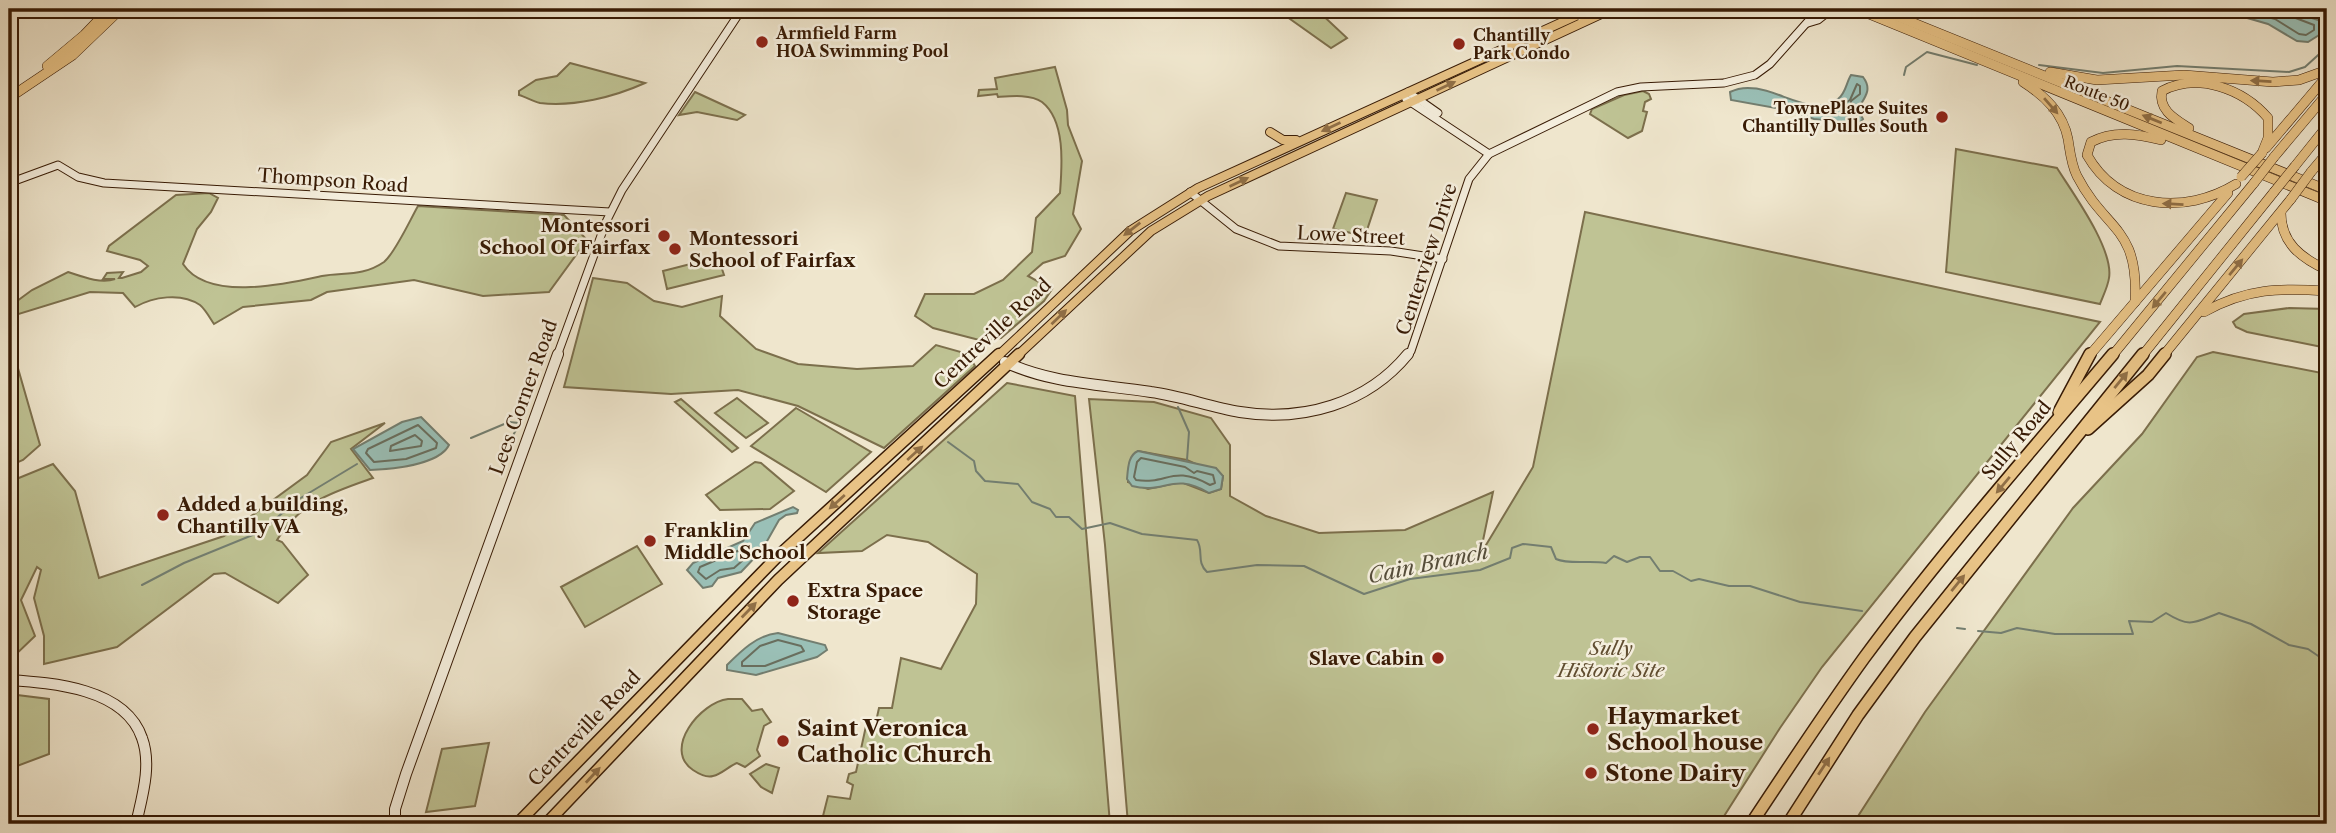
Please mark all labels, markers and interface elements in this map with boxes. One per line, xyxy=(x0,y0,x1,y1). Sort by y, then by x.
place label: Armfield Farm HOA Swimming Pool xyxy=(775,23,949,61)
place label: Chantilly Park Condo xyxy=(1473,25,1570,63)
marker: Armfield Farm HOA Swimming Pool xyxy=(754,34,770,50)
marker: Chantilly Park Condo xyxy=(1451,36,1467,52)
street label: Route 50 xyxy=(2061,71,2133,115)
one-way arrow xyxy=(2250,76,2272,87)
one-way arrow xyxy=(1436,80,1456,92)
one-way arrow xyxy=(2043,97,2059,115)
place label: TownePlace Suites Chantilly Dulles South xyxy=(1742,98,1928,136)
marker: TownePlace Suites Chantilly Dulles South xyxy=(1934,109,1950,125)
one-way arrow xyxy=(2142,113,2163,124)
one-way arrow xyxy=(1321,121,1341,133)
street label: Thompson Road xyxy=(257,164,410,197)
one-way arrow xyxy=(1229,176,1249,187)
street label: Centerview Drive xyxy=(1391,180,1462,338)
one-way arrow xyxy=(2162,198,2184,209)
place label: Montessori School Of Fairfax xyxy=(479,214,651,259)
street label: Lowe Street xyxy=(1296,221,1406,250)
one-way arrow xyxy=(1124,222,1142,237)
place label: Montessori School of Fairfax xyxy=(689,227,856,272)
marker: Montessori School Of Fairfax xyxy=(656,228,672,244)
marker: Montessori School of Fairfax xyxy=(667,241,683,257)
one-way arrow xyxy=(2228,258,2244,276)
street label: Centreville Road xyxy=(929,273,1056,394)
one-way arrow xyxy=(2152,291,2167,308)
one-way arrow xyxy=(1050,310,1067,326)
street label: Lees Corner Road xyxy=(485,316,562,478)
one-way arrow xyxy=(2113,372,2128,389)
street label: Sully Road xyxy=(1977,396,2056,485)
one-way arrow xyxy=(906,446,923,462)
one-way arrow xyxy=(1995,476,2011,494)
place label: Added a building, Chantilly VA xyxy=(176,493,348,538)
one-way arrow xyxy=(828,494,846,510)
marker: Added a building, Chantilly VA xyxy=(155,507,171,523)
place label: Franklin Middle School xyxy=(664,519,806,564)
marker: Franklin Middle School xyxy=(642,533,658,549)
water label: Cain Branch xyxy=(1365,539,1491,588)
one-way arrow xyxy=(1951,574,1966,592)
place label: Extra Space Storage xyxy=(807,579,923,624)
marker: Extra Space Storage xyxy=(785,593,801,609)
one-way arrow xyxy=(741,602,757,619)
park label: Sully Historic Site xyxy=(1555,637,1665,682)
place label: Slave Cabin xyxy=(1309,647,1424,670)
marker: Slave Cabin xyxy=(1430,650,1446,666)
street label: Centreville Road xyxy=(523,665,646,791)
place label: Haymarket School house xyxy=(1607,702,1764,756)
place label: Saint Veronica Catholic Church xyxy=(797,714,992,768)
marker: Haymarket School house xyxy=(1585,721,1601,737)
marker: Saint Veronica Catholic Church xyxy=(775,733,791,749)
one-way arrow xyxy=(1818,757,1831,776)
place label: Stone Dairy xyxy=(1605,759,1746,787)
marker: Stone Dairy xyxy=(1583,765,1599,781)
one-way arrow xyxy=(585,767,601,784)

